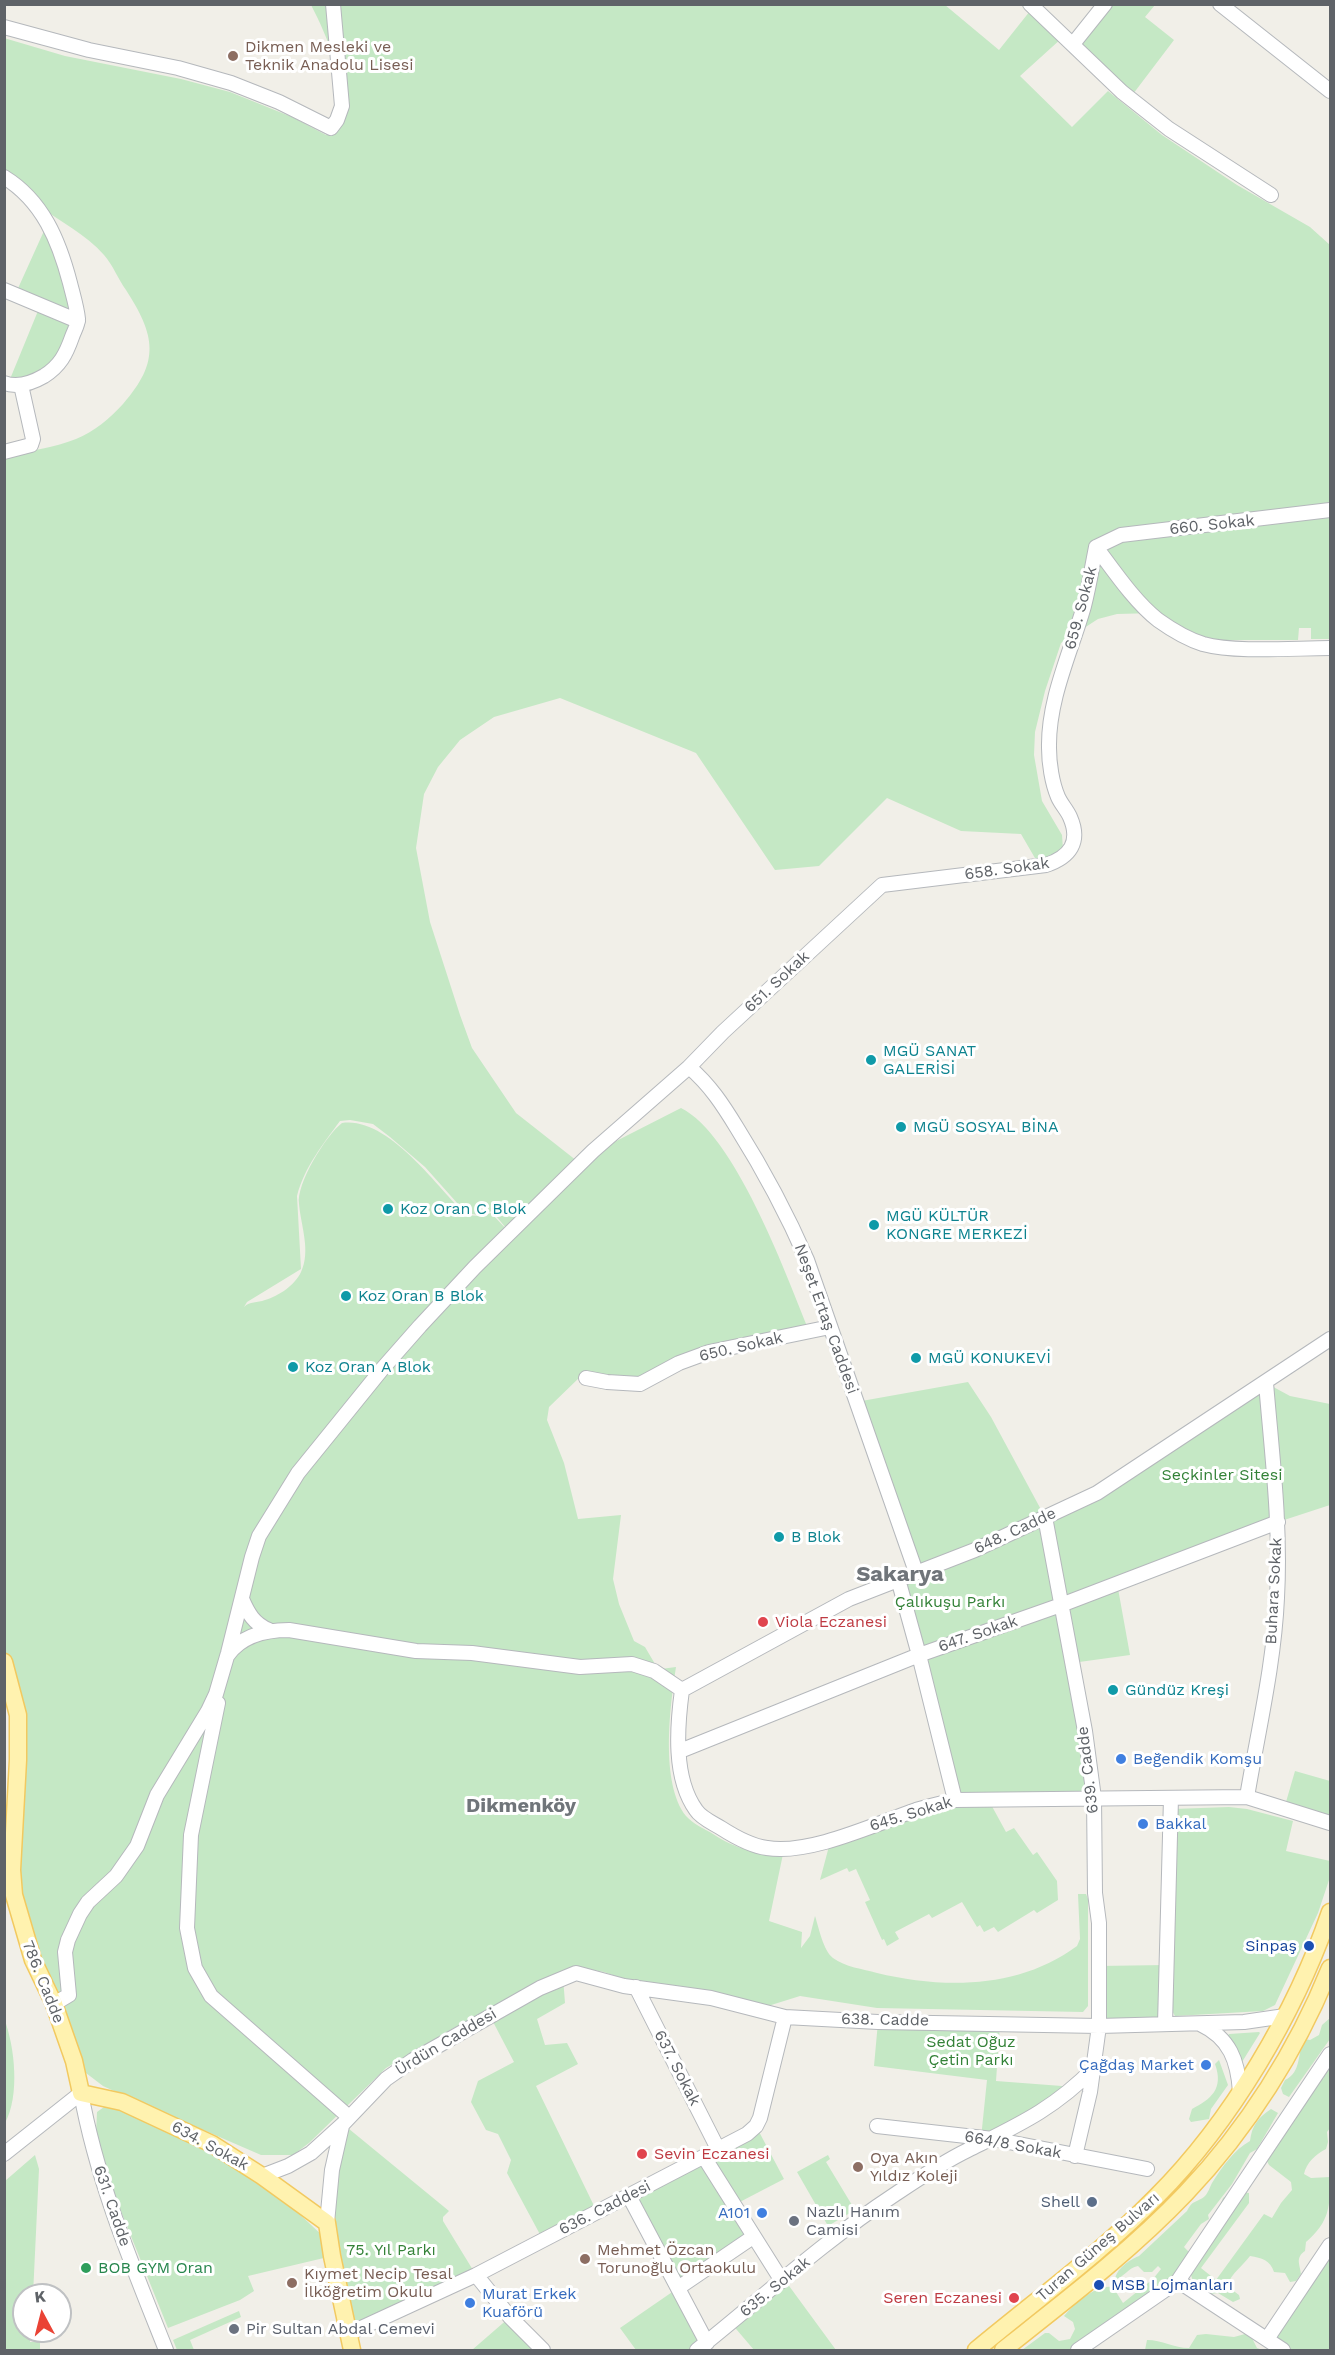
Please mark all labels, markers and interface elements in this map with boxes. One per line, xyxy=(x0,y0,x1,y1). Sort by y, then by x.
place label: Dikmen Mesleki ve Teknik Anadolu Lisesi xyxy=(245,37,413,75)
marker: Dikmen Mesleki ve Teknik Anadolu Lisesi xyxy=(226,49,240,63)
street label: 660. Sokak xyxy=(1168,511,1256,539)
street label: 659. Sokak xyxy=(1061,564,1101,652)
street label: 658. Sokak xyxy=(963,854,1051,884)
street label: 651. Sokak xyxy=(741,947,813,1017)
place label: MGÜ SANAT GALERİSİ xyxy=(883,1041,976,1079)
marker: MGÜ SANAT GALERİSİ xyxy=(864,1053,878,1067)
place label: MGÜ SOSYAL BİNA xyxy=(913,1117,1058,1137)
marker: MGÜ SOSYAL BİNA xyxy=(894,1120,908,1134)
place label: Koz Oran C Blok xyxy=(400,1199,526,1219)
marker: Koz Oran C Blok xyxy=(381,1202,395,1216)
place label: MGÜ KÜLTÜR KONGRE MERKEZİ xyxy=(886,1206,1028,1244)
marker: MGÜ KÜLTÜR KONGRE MERKEZİ xyxy=(867,1218,881,1232)
street label: Neşet Ertaş Caddesi xyxy=(790,1241,862,1397)
place label: Koz Oran B Blok xyxy=(358,1286,484,1306)
marker: Koz Oran B Blok xyxy=(339,1289,353,1303)
street label: 650. Sokak xyxy=(697,1328,785,1366)
place label: MGÜ KONUKEVİ xyxy=(928,1348,1051,1368)
marker: MGÜ KONUKEVİ xyxy=(909,1351,923,1365)
place label: Koz Oran A Blok xyxy=(305,1357,431,1377)
marker: Koz Oran A Blok xyxy=(286,1360,300,1374)
park label: Seçkinler Sitesi xyxy=(1162,1465,1282,1485)
street label: 648. Cadde xyxy=(971,1504,1059,1558)
place label: B Blok xyxy=(791,1527,841,1547)
marker: B Blok xyxy=(772,1530,786,1544)
street label: Buhara Sokak xyxy=(1262,1537,1286,1645)
district label: Sakarya xyxy=(856,1562,944,1588)
park label: Çalıkuşu Parkı xyxy=(895,1592,1005,1612)
street label: 647. Sokak xyxy=(936,1611,1020,1657)
place label: Viola Eczanesi xyxy=(775,1612,887,1632)
marker: Viola Eczanesi xyxy=(756,1615,770,1629)
place label: Gündüz Kreşi xyxy=(1125,1680,1229,1700)
marker: Gündüz Kreşi xyxy=(1106,1683,1120,1697)
street label: 639. Cadde xyxy=(1073,1725,1103,1815)
place label: Beğendik Komşu xyxy=(1133,1749,1262,1769)
marker: Beğendik Komşu xyxy=(1114,1752,1128,1766)
street label: 645. Sokak xyxy=(867,1792,955,1836)
district label: Dikmenköy xyxy=(466,1794,576,1818)
place label: Bakkal xyxy=(1155,1814,1206,1834)
marker: Bakkal xyxy=(1136,1817,1150,1831)
place label: Sinpaş xyxy=(1245,1936,1297,1956)
street label: 786. Cadde xyxy=(18,1938,68,2026)
marker: Sinpaş xyxy=(1302,1939,1316,1953)
street label: Ürdün Caddesi xyxy=(392,2004,500,2080)
street label: 638. Cadde xyxy=(841,2010,929,2030)
street label: 637. Sokak xyxy=(650,2027,704,2109)
park label: Sedat Oğuz Çetin Parkı xyxy=(926,2032,1016,2070)
place label: Çağdaş Market xyxy=(1079,2055,1194,2075)
marker: Çağdaş Market xyxy=(1199,2058,1213,2072)
street label: 634. Sokak xyxy=(168,2117,252,2175)
street label: 664/8 Sokak xyxy=(963,2127,1063,2163)
place label: Sevin Eczanesi xyxy=(654,2144,769,2164)
marker: Sevin Eczanesi xyxy=(635,2147,649,2161)
place label: Oya Akın Yıldız Koleji xyxy=(870,2148,958,2186)
marker: Oya Akın Yıldız Koleji xyxy=(851,2160,865,2174)
street label: 631. Cadde xyxy=(89,2163,135,2249)
street label: 636. Caddesi xyxy=(556,2177,654,2239)
street label: Turan Güneş Bulvarı xyxy=(1033,2188,1163,2306)
place label: Shell xyxy=(1041,2192,1080,2212)
marker: Shell xyxy=(1085,2195,1099,2209)
place label: Nazlı Hanım Camisi xyxy=(806,2202,900,2240)
place label: A101 xyxy=(718,2203,750,2223)
marker: A101 xyxy=(755,2206,769,2220)
marker: Nazlı Hanım Camisi xyxy=(787,2214,801,2228)
park label: 75. Yıl Parkı xyxy=(346,2240,436,2260)
place label: Mehmet Özcan Torunoğlu Ortaokulu xyxy=(597,2240,756,2278)
marker: Mehmet Özcan Torunoğlu Ortaokulu xyxy=(578,2252,592,2266)
street label: 635. Sokak xyxy=(736,2253,814,2321)
place label: BOB GYM Oran xyxy=(98,2258,213,2278)
marker: BOB GYM Oran xyxy=(79,2261,93,2275)
place label: Kıymet Necip Tesal İlköğretim Okulu xyxy=(304,2264,452,2302)
place label: MSB Lojmanları xyxy=(1111,2275,1233,2295)
marker: Kıymet Necip Tesal İlköğretim Okulu xyxy=(285,2276,299,2290)
marker: MSB Lojmanları xyxy=(1092,2278,1106,2292)
north arrow xyxy=(12,2283,72,2343)
place label: Murat Erkek Kuaförü xyxy=(482,2284,576,2322)
text: K xyxy=(33,2287,47,2307)
place label: Seren Eczanesi xyxy=(883,2288,1002,2308)
marker: Seren Eczanesi xyxy=(1007,2291,1021,2305)
marker: Murat Erkek Kuaförü xyxy=(463,2296,477,2310)
place label: Pir Sultan Abdal Cemevi xyxy=(246,2319,435,2339)
marker: Pir Sultan Abdal Cemevi xyxy=(227,2322,241,2336)

